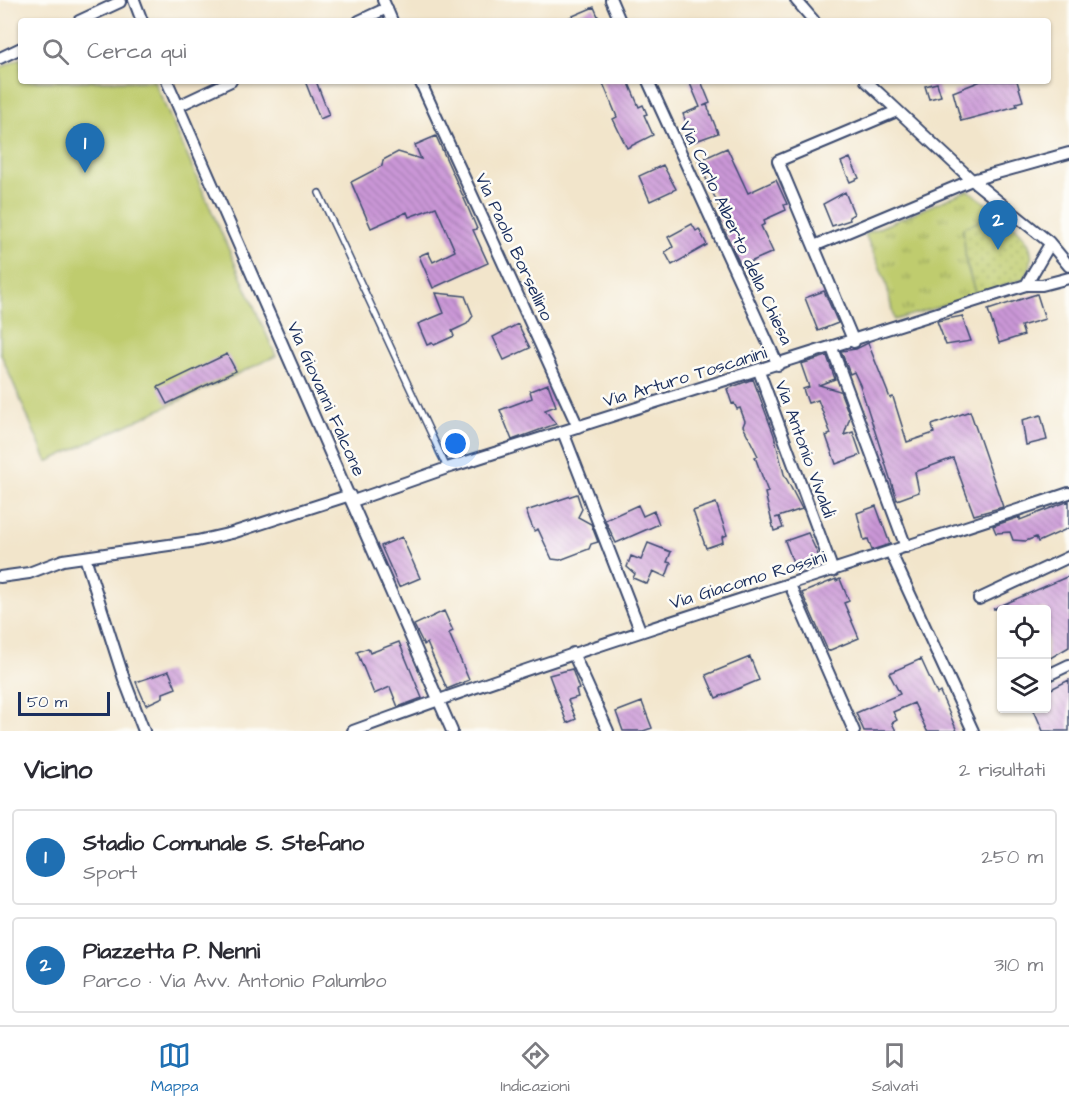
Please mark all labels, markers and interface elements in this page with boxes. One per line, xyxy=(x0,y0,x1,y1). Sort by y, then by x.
search box xyxy=(18,18,1051,84)
icon: search xyxy=(39,35,72,68)
text: Cerca qui xyxy=(87,36,186,67)
street label: Via Carlo Alberto della Chiesa xyxy=(673,117,799,349)
pin: 1 xyxy=(66,124,104,173)
street label: Via Paolo Borsellino xyxy=(469,169,559,325)
pin: 2 xyxy=(978,200,1018,250)
street label: Via Giovanni Falcone xyxy=(281,318,371,481)
street label: Via Arturo Toscanini xyxy=(600,340,770,414)
street label: Via Antonio Vivaldi xyxy=(769,377,842,521)
your location xyxy=(441,429,470,458)
street label: Via Giacomo Rossini xyxy=(666,544,830,616)
map controls xyxy=(997,605,1051,713)
button: locate xyxy=(997,605,1051,659)
button: layers xyxy=(997,659,1051,713)
scale bar xyxy=(18,689,110,716)
text: 50 m xyxy=(27,691,67,713)
text: Vicino xyxy=(24,752,92,788)
text: 2 risultati xyxy=(959,756,1045,784)
text: Stadio Comunale S. Stefano xyxy=(83,828,364,859)
text: 1 xyxy=(44,843,47,871)
text: 250 m xyxy=(981,843,1043,871)
text: Sport xyxy=(83,859,137,887)
text: Piazzetta P. Nenni xyxy=(83,936,260,967)
text: 2 xyxy=(40,951,51,979)
text: 310 m xyxy=(994,951,1043,979)
text: Parco · Via Avv. Antonio Palumbo xyxy=(83,967,387,995)
tab: Mappa xyxy=(151,1039,198,1097)
tab: Indicazioni xyxy=(500,1039,570,1097)
tab: Salvati xyxy=(872,1039,918,1097)

